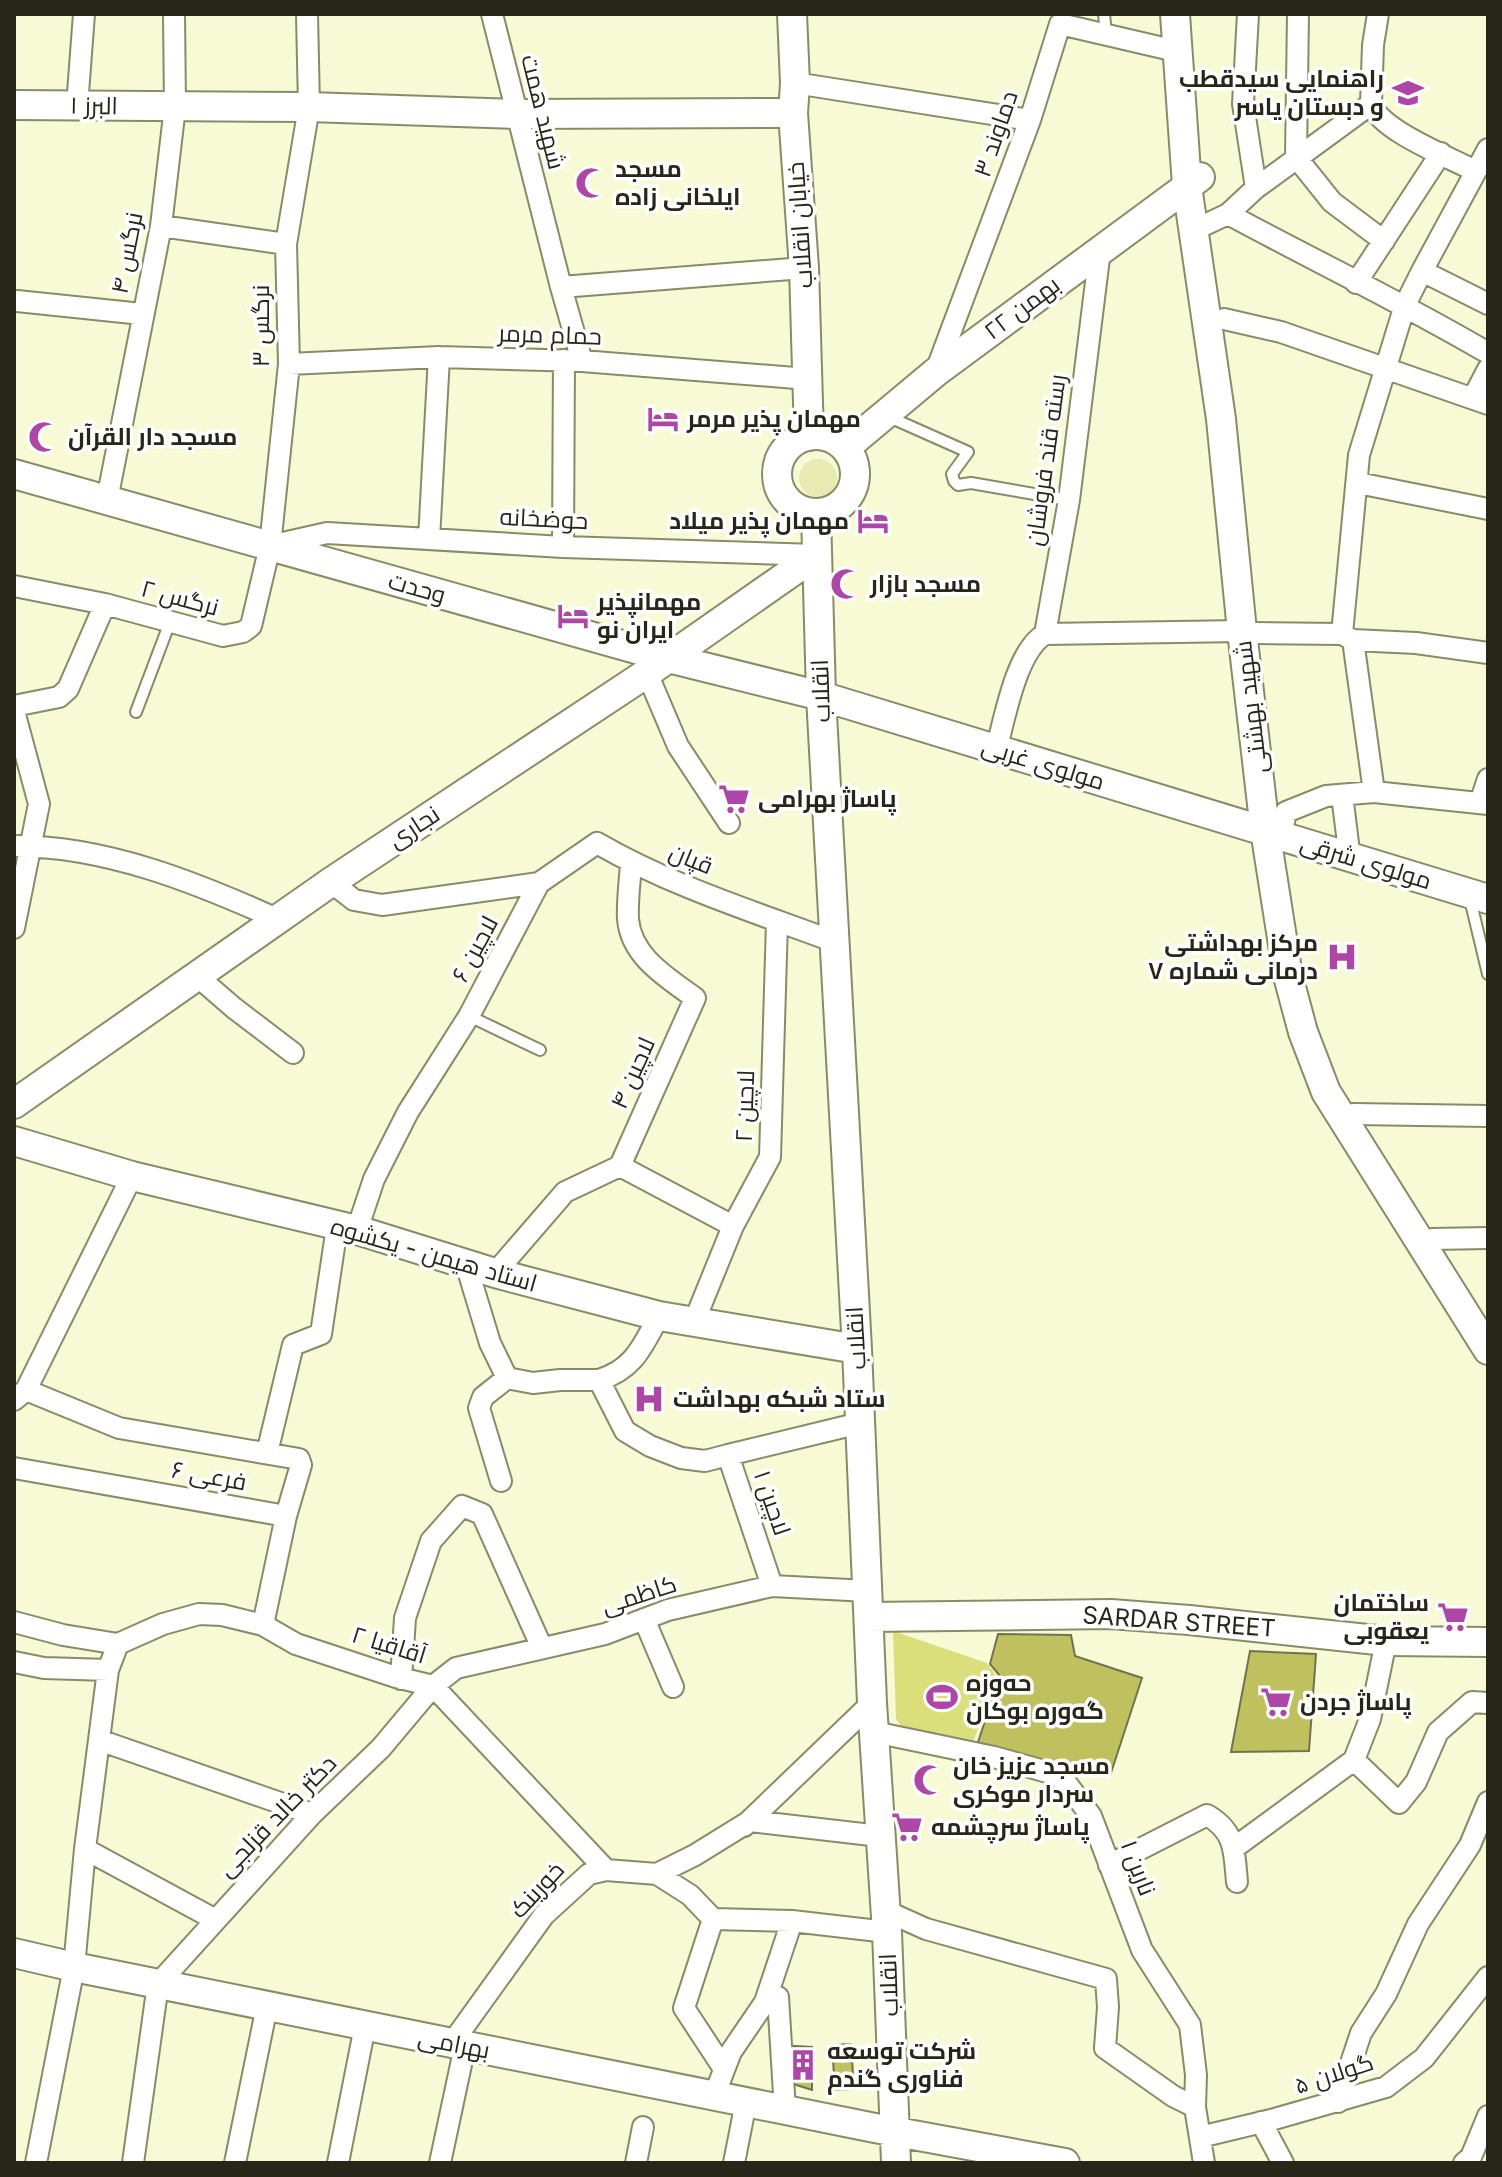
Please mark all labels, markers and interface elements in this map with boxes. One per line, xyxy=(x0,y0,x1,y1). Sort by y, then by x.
street label: شهید همت xyxy=(515,51,572,172)
place label: راهنمایی سیدقطب و دبستان یاسر xyxy=(1179,64,1384,121)
school or university icon: راهنمایی سیدقطب و دبستان یاسر xyxy=(1391,76,1425,110)
street label: دماوند ۳ xyxy=(967,87,1024,181)
street label: البرز ۱ xyxy=(70,91,118,120)
place label: مسجد ایلخانی زاده xyxy=(615,154,741,211)
street label: خیابان انقلاب xyxy=(781,161,818,289)
mosque icon: مسجد ایلخانی زاده xyxy=(574,166,608,200)
street label: نرگس ۴ xyxy=(104,210,149,296)
street label: ۲۲ بهمن xyxy=(978,270,1065,345)
street label: نرگس ۳ xyxy=(246,285,275,367)
street label: حمام مرمر xyxy=(496,318,602,353)
street label: رسته قند فروشان xyxy=(1019,372,1072,548)
hotel icon: مهمان پذیر مرمر xyxy=(646,402,680,436)
place label: مهمان پذیر مرمر xyxy=(686,404,861,436)
mosque icon: مسجد دار القرآن xyxy=(27,420,61,454)
place label: مسجد دار القرآن xyxy=(68,422,237,451)
street label: حوضخانه xyxy=(499,502,589,535)
hotel icon: مهمان پذیر میلاد xyxy=(856,504,890,538)
place label: مهمان پذیر میلاد xyxy=(669,506,849,538)
street label: وحدت xyxy=(385,566,449,609)
mosque icon: مسجد بازار xyxy=(829,567,863,601)
place label: مسجد بازار xyxy=(869,569,981,598)
street label: نرگس ۲ xyxy=(138,573,222,622)
place label: مهمانپذیر ایران نو xyxy=(596,587,701,644)
hotel icon: مهمانپذیر ایران نو xyxy=(556,599,590,633)
street label: شهید بهشتی xyxy=(1228,639,1273,775)
street label: انقلاب xyxy=(805,659,836,723)
street label: مولوی غربی xyxy=(978,731,1108,796)
supermarket icon: پاساژ بهرامی xyxy=(717,782,751,816)
place label: پاساژ بهرامی xyxy=(758,784,897,816)
street label: نجاری xyxy=(382,799,445,854)
street label: مولوی شرقی xyxy=(1297,828,1435,895)
street label: قپان xyxy=(665,837,717,881)
street label: لاچین ۶ xyxy=(445,911,506,988)
place label: مرکز بهداشتی درمانی شماره ۷ xyxy=(1148,928,1318,985)
hospital icon: مرکز بهداشتی درمانی شماره ۷ xyxy=(1325,940,1359,974)
street label: لاچین ۴ xyxy=(604,1033,663,1114)
street label: لاچین ۲ xyxy=(729,1069,762,1143)
street label: استاد هیمن - یکشوه xyxy=(328,1211,541,1298)
street label: انقلاب xyxy=(839,1306,872,1370)
hospital icon: ستاد شبکه بهداشت xyxy=(632,1382,666,1416)
place label: ستاد شبکه بهداشت xyxy=(673,1384,886,1413)
street label: فرعی ۶ xyxy=(169,1455,249,1496)
street label: لاچین ۱ xyxy=(746,1467,797,1540)
street label: کاظمی xyxy=(598,1569,680,1620)
place label: ساختمان یعقوبی xyxy=(1334,1588,1429,1645)
street label: SARDAR STREET xyxy=(1082,1600,1276,1643)
supermarket icon: ساختمان یعقوبی xyxy=(1436,1600,1470,1634)
street label: آقاقیا ۲ xyxy=(348,1620,430,1670)
place label: حه‌وزه گه‌وره بوکان xyxy=(966,1668,1104,1725)
sports icon: حه‌وزه گه‌وره بوکان xyxy=(925,1680,959,1714)
supermarket icon: پاساژ جردن xyxy=(1259,1685,1293,1719)
place label: پاساژ جردن xyxy=(1300,1687,1412,1719)
street label: دکتر خالد قزلجی xyxy=(211,1749,342,1883)
place label: مسجد عزیز خان سردار موکری xyxy=(953,1751,1110,1808)
mosque icon: مسجد عزیز خان سردار موکری xyxy=(912,1763,946,1797)
supermarket icon: پاساژ سرچشمه xyxy=(890,1810,924,1844)
place label: پاساژ سرچشمه xyxy=(931,1812,1090,1844)
street label: نارین ۱ xyxy=(1115,1836,1162,1900)
street label: خورینک xyxy=(503,1855,570,1924)
street label: انقلاب xyxy=(873,1953,904,2017)
street label: بهرامی xyxy=(416,2022,492,2065)
place label: شرکت توسعه فناوری گندم xyxy=(827,2036,976,2095)
street label: گولان ۵ xyxy=(1291,2047,1377,2100)
building icon: شرکت توسعه فناوری گندم xyxy=(786,2048,820,2082)

